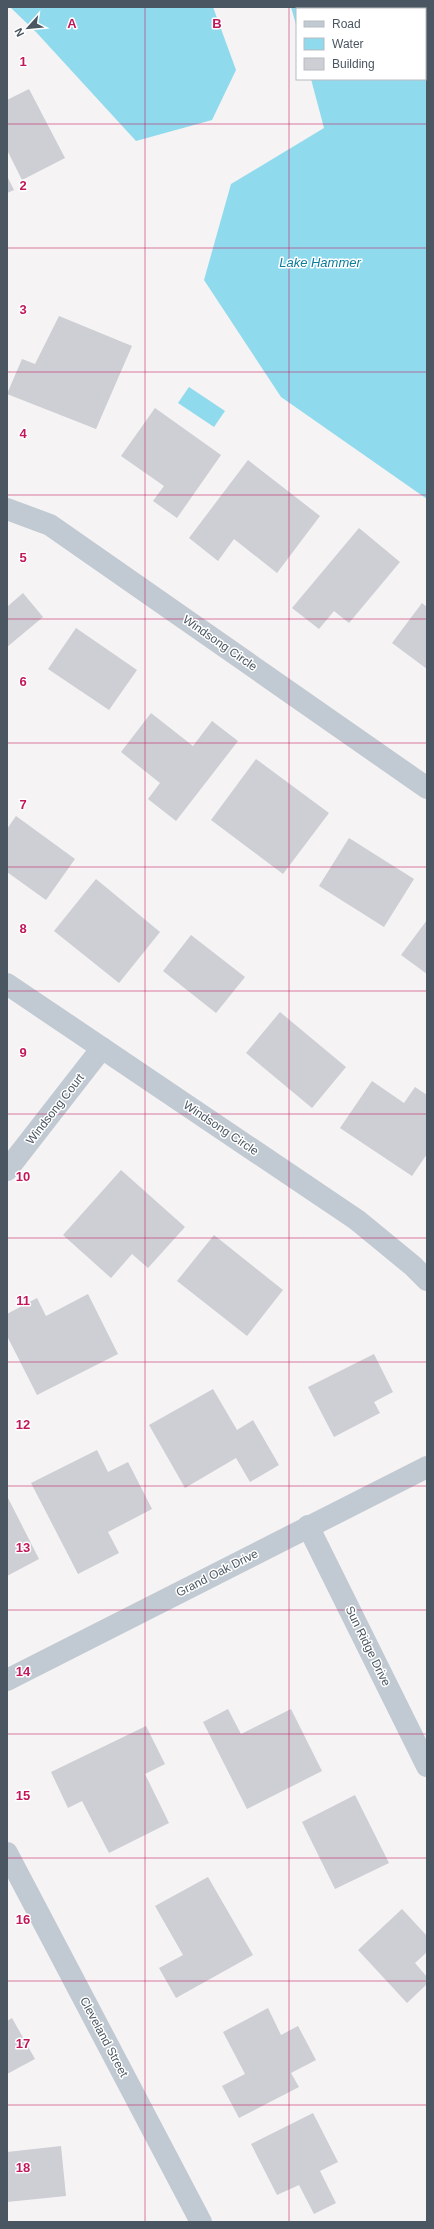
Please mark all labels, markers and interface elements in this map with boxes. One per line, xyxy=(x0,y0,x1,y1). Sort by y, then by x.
north arrow xyxy=(8,8,48,48)
legend xyxy=(296,8,426,80)
text: A xyxy=(67,16,77,31)
text: B xyxy=(212,16,222,31)
text: Road xyxy=(332,17,361,31)
text: N xyxy=(12,26,26,39)
text: Water xyxy=(332,37,364,51)
text: 1 xyxy=(19,54,27,69)
text: Building xyxy=(332,57,375,71)
text: 2 xyxy=(19,178,27,193)
water label: Lake Hammer xyxy=(279,255,361,270)
text: 3 xyxy=(19,302,27,317)
text: 4 xyxy=(19,426,27,441)
text: 5 xyxy=(19,550,27,565)
street label: Windsong Circle xyxy=(180,612,260,674)
text: 6 xyxy=(19,674,27,689)
text: 7 xyxy=(19,797,27,812)
text: 8 xyxy=(19,921,27,936)
text: 9 xyxy=(19,1045,27,1060)
street label: Windsong Court xyxy=(23,1070,87,1147)
street label: Windsong Circle xyxy=(181,1098,261,1158)
text: 10 xyxy=(16,1169,30,1184)
text: 11 xyxy=(16,1293,30,1308)
text: 12 xyxy=(16,1417,30,1432)
text: 13 xyxy=(16,1540,30,1555)
street label: Grand Oak Drive xyxy=(174,1546,261,1600)
street label: Sun Ridge Drive xyxy=(343,1604,394,1689)
text: 14 xyxy=(16,1664,31,1679)
text: 15 xyxy=(16,1788,30,1803)
text: 16 xyxy=(16,1912,30,1927)
street label: Cleveland Street xyxy=(77,1995,131,2080)
text: 17 xyxy=(16,2036,30,2051)
text: 18 xyxy=(16,2160,30,2175)

